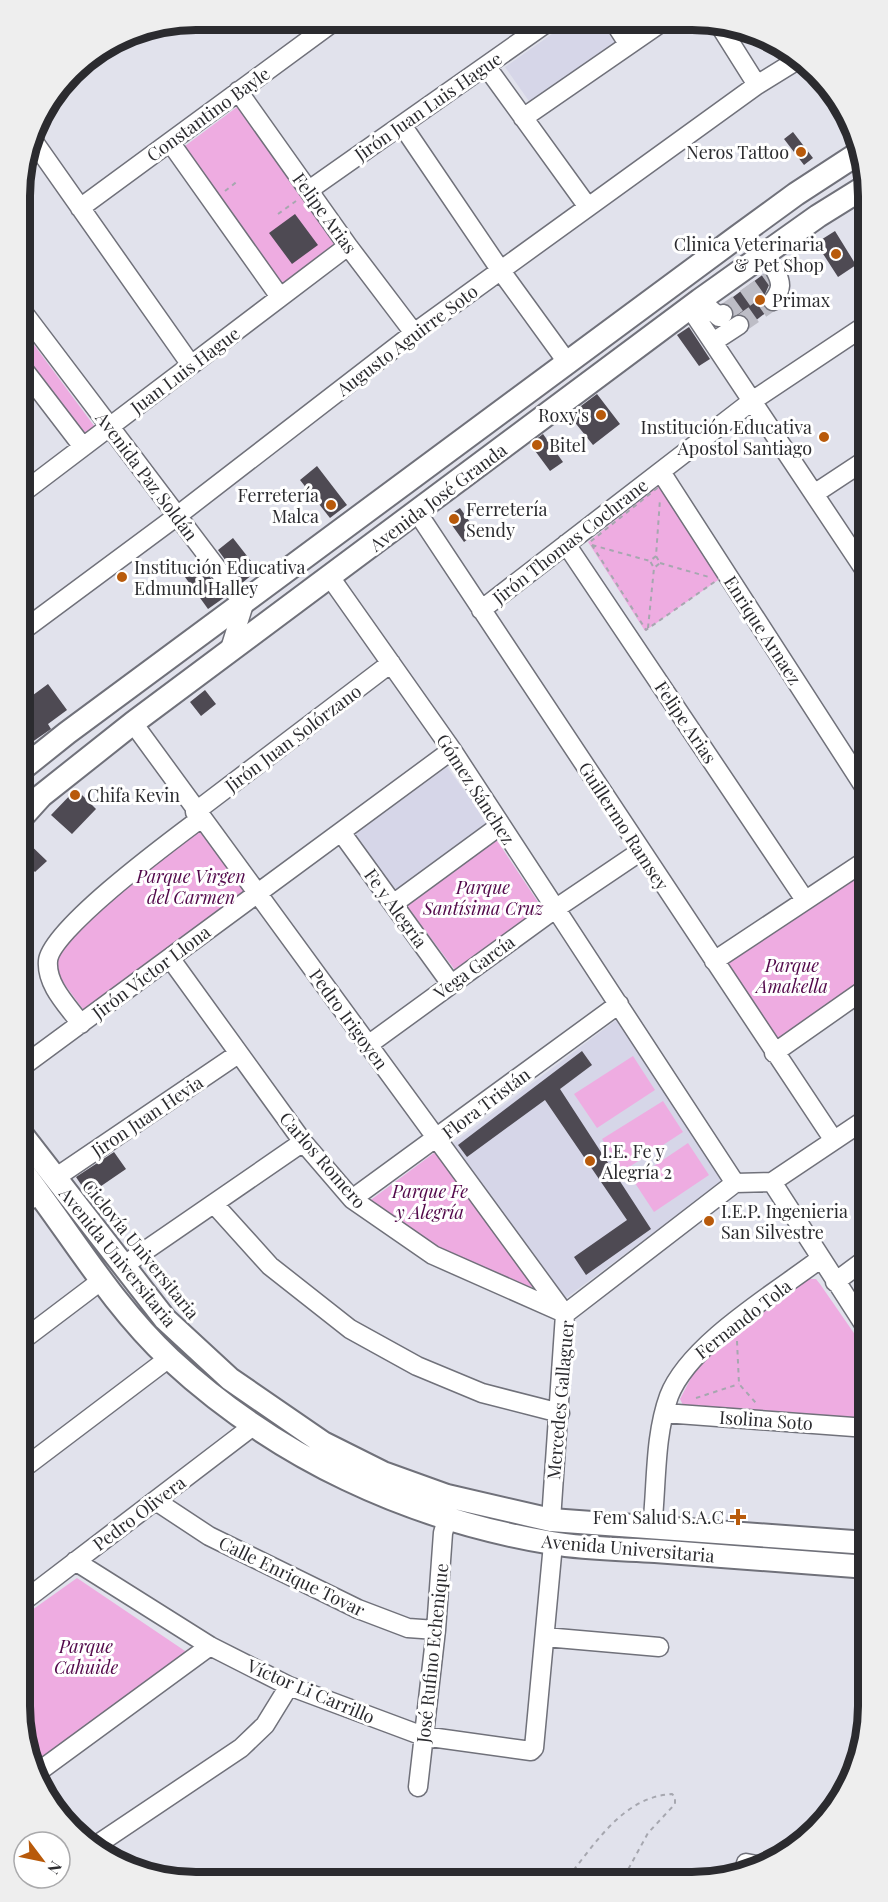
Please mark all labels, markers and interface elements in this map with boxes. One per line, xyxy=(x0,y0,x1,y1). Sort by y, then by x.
street label: Jirón Juan Luis Hague xyxy=(349,46,506,166)
street label: Constantino Bayle xyxy=(142,61,274,167)
place label: Neros Tattoo xyxy=(686,140,789,164)
marker: Neros Tattoo xyxy=(794,145,808,159)
street label: Felipe Arias xyxy=(288,168,362,258)
place label: Clinica Veterinaria & Pet Shop xyxy=(674,232,824,277)
marker: Clinica Veterinaria & Pet Shop xyxy=(829,247,843,261)
street label: Augusto Aguirre Soto xyxy=(331,279,483,402)
place label: Primax xyxy=(772,288,831,312)
marker: Primax xyxy=(753,293,767,307)
street label: Juan Luis Hague xyxy=(125,321,244,420)
place label: Roxy's xyxy=(538,403,589,427)
street label: Avenida Paz Soldán xyxy=(90,406,204,546)
marker: Roxy's xyxy=(594,408,608,422)
place label: Institución Educativa Apostol Santiago xyxy=(641,415,812,460)
marker: Institución Educativa Apostol Santiago xyxy=(817,430,831,444)
place label: Bitel xyxy=(549,433,586,457)
street label: Avenida José Granda xyxy=(364,438,511,557)
marker: Bitel xyxy=(530,438,544,452)
street label: Jirón Thomas Cochrane xyxy=(487,473,653,610)
place label: Ferretería Malca xyxy=(238,483,319,528)
place label: Ferretería Sendy xyxy=(466,497,547,542)
marker: Ferretería Malca xyxy=(324,498,338,512)
marker: Ferretería Sendy xyxy=(447,512,461,526)
place label: Institución Educativa Edmund Halley xyxy=(134,555,305,600)
marker: Institución Educativa Edmund Halley xyxy=(115,570,129,584)
street label: Enrique Arnaez xyxy=(719,571,807,689)
street label: Felipe Arias xyxy=(650,676,722,768)
street label: Jirón Juan Solórzano xyxy=(219,679,366,798)
street label: Gómez Sánchez xyxy=(431,729,521,849)
street label: Guillermo Ramsey xyxy=(573,757,675,895)
place label: Chifa Kevin xyxy=(87,783,180,807)
marker: Chifa Kevin xyxy=(68,788,82,802)
street label: Fe y Alegría xyxy=(359,863,433,953)
park label: Parque Virgen del Carmen xyxy=(135,864,246,909)
park label: Parque Santísima Cruz xyxy=(422,875,544,920)
street label: Jirón Víctor Llona xyxy=(86,920,215,1025)
street label: Vega García xyxy=(428,930,519,1005)
park label: Parque Amakella xyxy=(754,953,828,998)
street label: Pedro Irigoyen xyxy=(304,964,394,1074)
street label: Flora Tristán xyxy=(437,1062,535,1144)
street label: Jiron Juan Hevia xyxy=(86,1070,207,1163)
street label: Carlos Romero xyxy=(274,1107,372,1213)
place label: I.E. Fe y Alegría 2 xyxy=(601,1139,672,1184)
marker: I.E. Fe y Alegría 2 xyxy=(583,1154,597,1168)
street label: Ciclovía Universitaria xyxy=(77,1174,205,1324)
park label: Parque Fe y Alegría xyxy=(391,1179,468,1224)
street label: Avenida Universitaria xyxy=(53,1181,182,1332)
place label: I.E.P. Ingenieria San Silvestre xyxy=(721,1199,848,1244)
marker: I.E.P. Ingenieria San Silvestre xyxy=(702,1214,716,1228)
street label: Fernando Tola xyxy=(690,1274,796,1364)
street label: Mercedes Gallaguer xyxy=(541,1319,579,1481)
street label: Isolina Soto xyxy=(718,1405,814,1435)
street label: Pedro Olivera xyxy=(88,1470,190,1556)
place label: Fem Salud S.A.C xyxy=(593,1505,724,1529)
marker: Fem Salud S.A.C xyxy=(729,1508,747,1526)
street label: Avenida Universitaria xyxy=(540,1528,715,1568)
street label: Calle Enrique Tovar xyxy=(215,1530,369,1622)
street label: José Rufino Echenique xyxy=(411,1562,453,1745)
park label: Parque Cahuide xyxy=(54,1634,118,1679)
street label: Víctor Li Carrillo xyxy=(243,1653,379,1729)
north arrow xyxy=(12,1830,72,1890)
text: N xyxy=(43,1858,67,1879)

